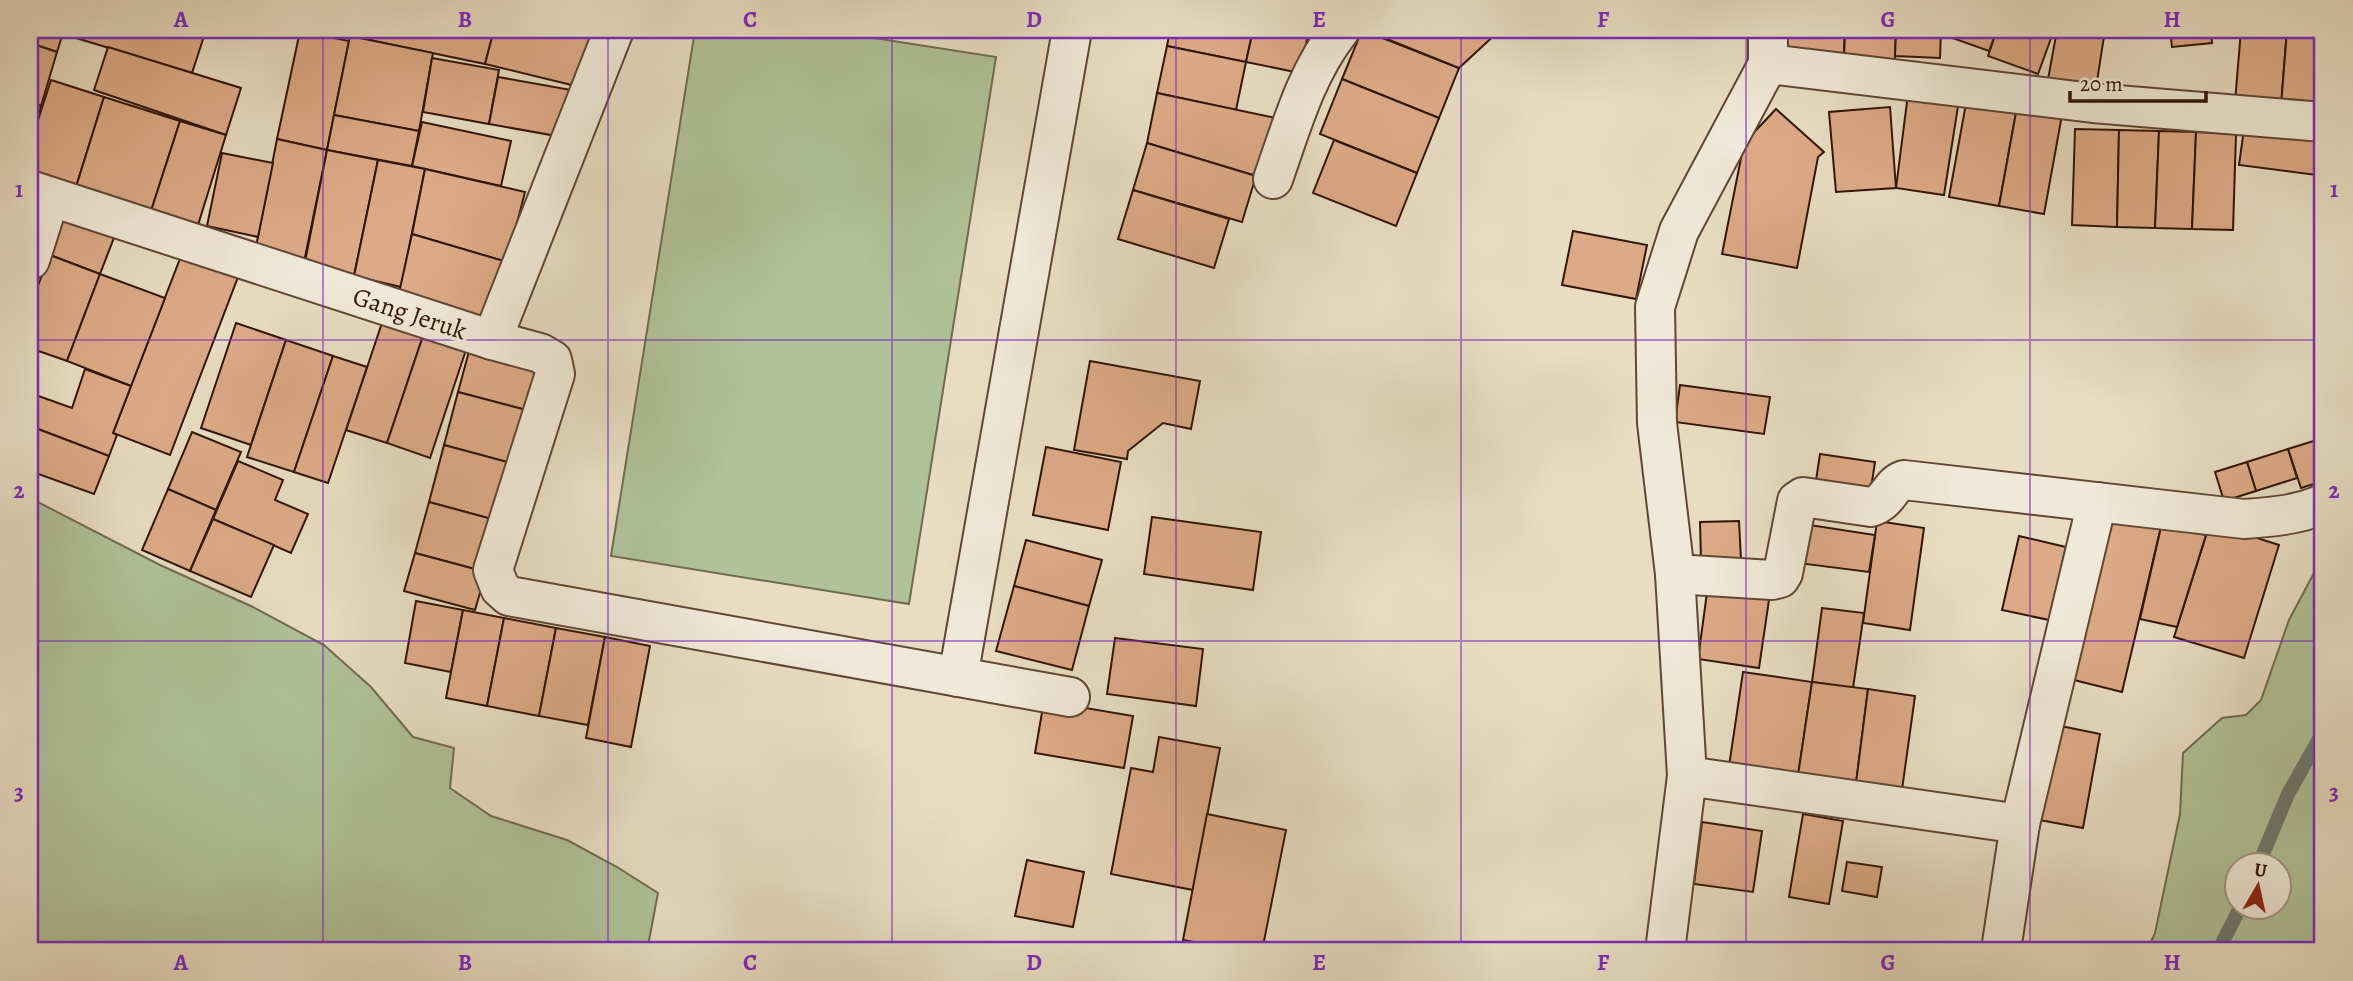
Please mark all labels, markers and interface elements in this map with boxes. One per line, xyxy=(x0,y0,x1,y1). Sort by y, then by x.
text: A xyxy=(173,4,189,35)
text: B xyxy=(458,4,472,35)
text: C xyxy=(743,4,757,35)
text: D xyxy=(1026,4,1042,35)
text: E xyxy=(1312,4,1326,35)
text: F xyxy=(1597,4,1610,35)
text: G xyxy=(1880,4,1896,35)
text: H xyxy=(2163,4,2181,35)
scale bar xyxy=(2070,60,2206,104)
text: 20 m xyxy=(2080,70,2123,98)
text: 1 xyxy=(15,174,23,205)
text: 1 xyxy=(2330,174,2338,205)
street label: Gang Jeruk xyxy=(348,279,471,348)
text: 2 xyxy=(13,475,25,506)
text: 2 xyxy=(2328,475,2340,506)
text: 3 xyxy=(14,777,24,808)
text: 3 xyxy=(2329,777,2339,808)
north arrow xyxy=(2224,852,2294,922)
text: U xyxy=(2252,856,2269,884)
text: A xyxy=(173,947,189,978)
text: B xyxy=(458,947,472,978)
text: C xyxy=(743,947,757,978)
text: D xyxy=(1026,947,1042,978)
text: E xyxy=(1312,947,1326,978)
text: F xyxy=(1597,947,1610,978)
text: G xyxy=(1880,947,1896,978)
text: H xyxy=(2163,947,2181,978)

